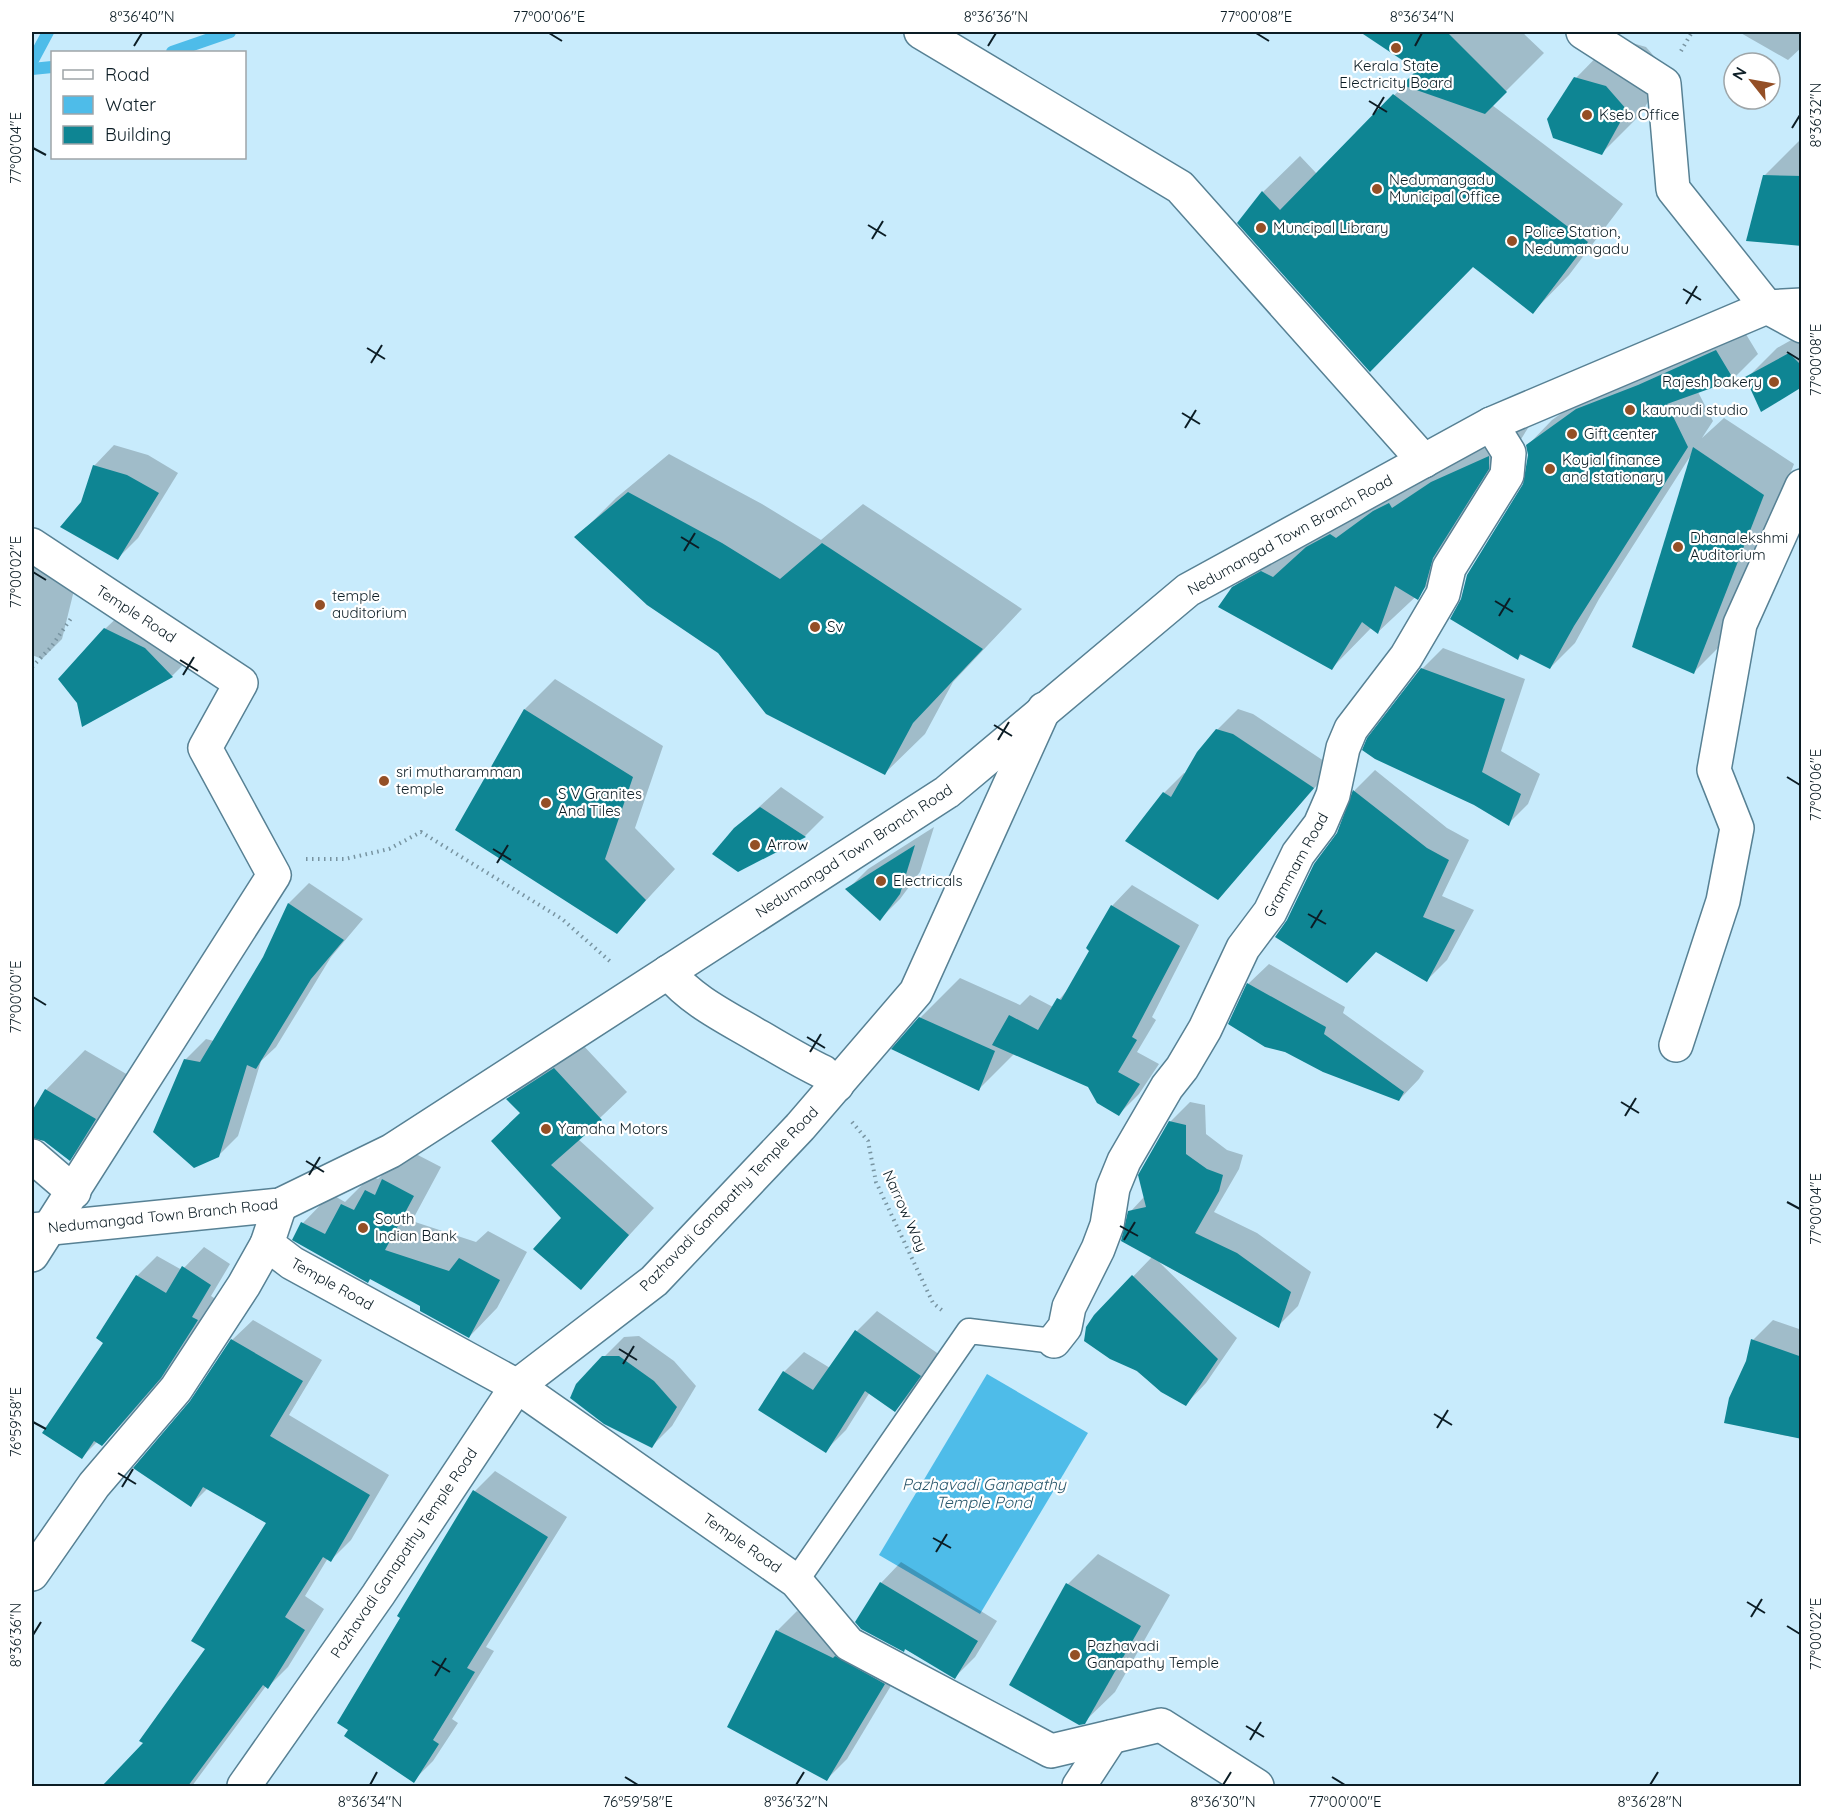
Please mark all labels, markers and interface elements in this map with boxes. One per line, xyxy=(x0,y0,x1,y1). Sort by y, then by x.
text: 8°36'40"N xyxy=(109,7,175,26)
text: 77°00'06"E xyxy=(513,7,585,26)
text: 8°36'36"N xyxy=(964,7,1028,26)
text: 77°00'08"E xyxy=(1220,7,1292,26)
text: 8°36'34"N xyxy=(1390,7,1454,26)
marker: Kerala State Electricity Board xyxy=(1389,41,1403,55)
legend xyxy=(51,51,246,159)
north arrow xyxy=(1722,51,1782,111)
place label: Kerala State Electricity Board xyxy=(1339,56,1453,92)
text: Road xyxy=(105,63,150,86)
text: N xyxy=(1728,63,1751,83)
text: 8°36'32"N xyxy=(1806,83,1825,147)
text: Water xyxy=(105,93,156,116)
place label: Kseb Office xyxy=(1599,105,1680,124)
marker: Kseb Office xyxy=(1580,108,1594,122)
text: 77°00'04"E xyxy=(6,112,25,184)
text: Building xyxy=(105,123,171,146)
place label: Nedumangadu Municipal Office xyxy=(1389,170,1500,206)
marker: Nedumangadu Municipal Office xyxy=(1370,182,1384,196)
place label: Muncipal Library xyxy=(1273,218,1389,237)
marker: Muncipal Library xyxy=(1254,221,1268,235)
place label: Police Station, Nedumangadu xyxy=(1524,222,1629,258)
marker: Police Station, Nedumangadu xyxy=(1505,234,1519,248)
text: 77°00'08"E xyxy=(1806,324,1825,396)
place label: Rajesh bakery xyxy=(1662,372,1762,391)
marker: Rajesh bakery xyxy=(1767,375,1781,389)
place label: kaumudi studio xyxy=(1642,400,1748,419)
marker: kaumudi studio xyxy=(1623,403,1637,417)
place label: Gift center xyxy=(1584,424,1657,443)
marker: Gift center xyxy=(1565,427,1579,441)
place label: Koyial finance and stationary xyxy=(1562,450,1664,486)
marker: Koyial finance and stationary xyxy=(1543,462,1557,476)
street label: Nedumangad Town Branch Road xyxy=(1184,470,1396,599)
place label: Dhanalekshmi Auditorium xyxy=(1690,528,1788,564)
text: 77°00'02"E xyxy=(6,536,25,608)
marker: Dhanalekshmi Auditorium xyxy=(1671,540,1685,554)
street label: Temple Road xyxy=(93,581,180,646)
place label: temple auditorium xyxy=(332,586,407,622)
marker: temple auditorium xyxy=(313,598,327,612)
place label: Sv xyxy=(827,617,843,636)
marker: Sv xyxy=(808,620,822,634)
text: 77°00'06"E xyxy=(1806,749,1825,821)
place label: sri mutharamman temple xyxy=(396,762,521,798)
marker: sri mutharamman temple xyxy=(377,774,391,788)
street label: Nedumangad Town Branch Road xyxy=(752,780,956,922)
place label: S V Granites And Tiles xyxy=(558,784,642,820)
marker: S V Granites And Tiles xyxy=(539,796,553,810)
street label: Grammam Road xyxy=(1259,809,1332,920)
place label: Arrow xyxy=(767,835,808,854)
marker: Arrow xyxy=(748,838,762,852)
place label: Electricals xyxy=(893,871,962,890)
marker: Electricals xyxy=(874,874,888,888)
text: 77°00'00"E xyxy=(6,960,25,1034)
street label: Pazhavadi Ganapathy Temple Road xyxy=(635,1102,822,1295)
place label: Yamaha Motors xyxy=(558,1119,668,1138)
marker: Yamaha Motors xyxy=(539,1122,553,1136)
street label: Narrow Way xyxy=(879,1167,932,1255)
text: 77°00'04"E xyxy=(1806,1173,1825,1245)
street label: Nedumangad Town Branch Road xyxy=(47,1194,279,1237)
place label: South Indian Bank xyxy=(375,1209,457,1245)
marker: South Indian Bank xyxy=(356,1221,370,1235)
street label: Temple Road xyxy=(288,1253,377,1314)
text: 76°59'58"E xyxy=(6,1387,25,1457)
street label: Pazhavadi Ganapathy Temple Road xyxy=(326,1444,481,1661)
water label: Pazhavadi Ganapathy Temple Pond xyxy=(902,1474,1067,1512)
street label: Temple Road xyxy=(699,1509,785,1577)
text: 77°00'02"E xyxy=(1806,1598,1825,1670)
text: 8°36'36"N xyxy=(6,1603,25,1667)
place label: Pazhavadi Ganapathy Temple xyxy=(1087,1636,1219,1672)
marker: Pazhavadi Ganapathy Temple xyxy=(1068,1648,1082,1662)
text: 8°36'34"N xyxy=(338,1792,402,1811)
text: 76°59'58"E xyxy=(603,1792,673,1811)
text: 8°36'32"N xyxy=(764,1792,828,1811)
text: 8°36'30"N xyxy=(1190,1792,1256,1811)
text: 77°00'00"E xyxy=(1308,1792,1382,1811)
text: 8°36'28"N xyxy=(1618,1792,1682,1811)

